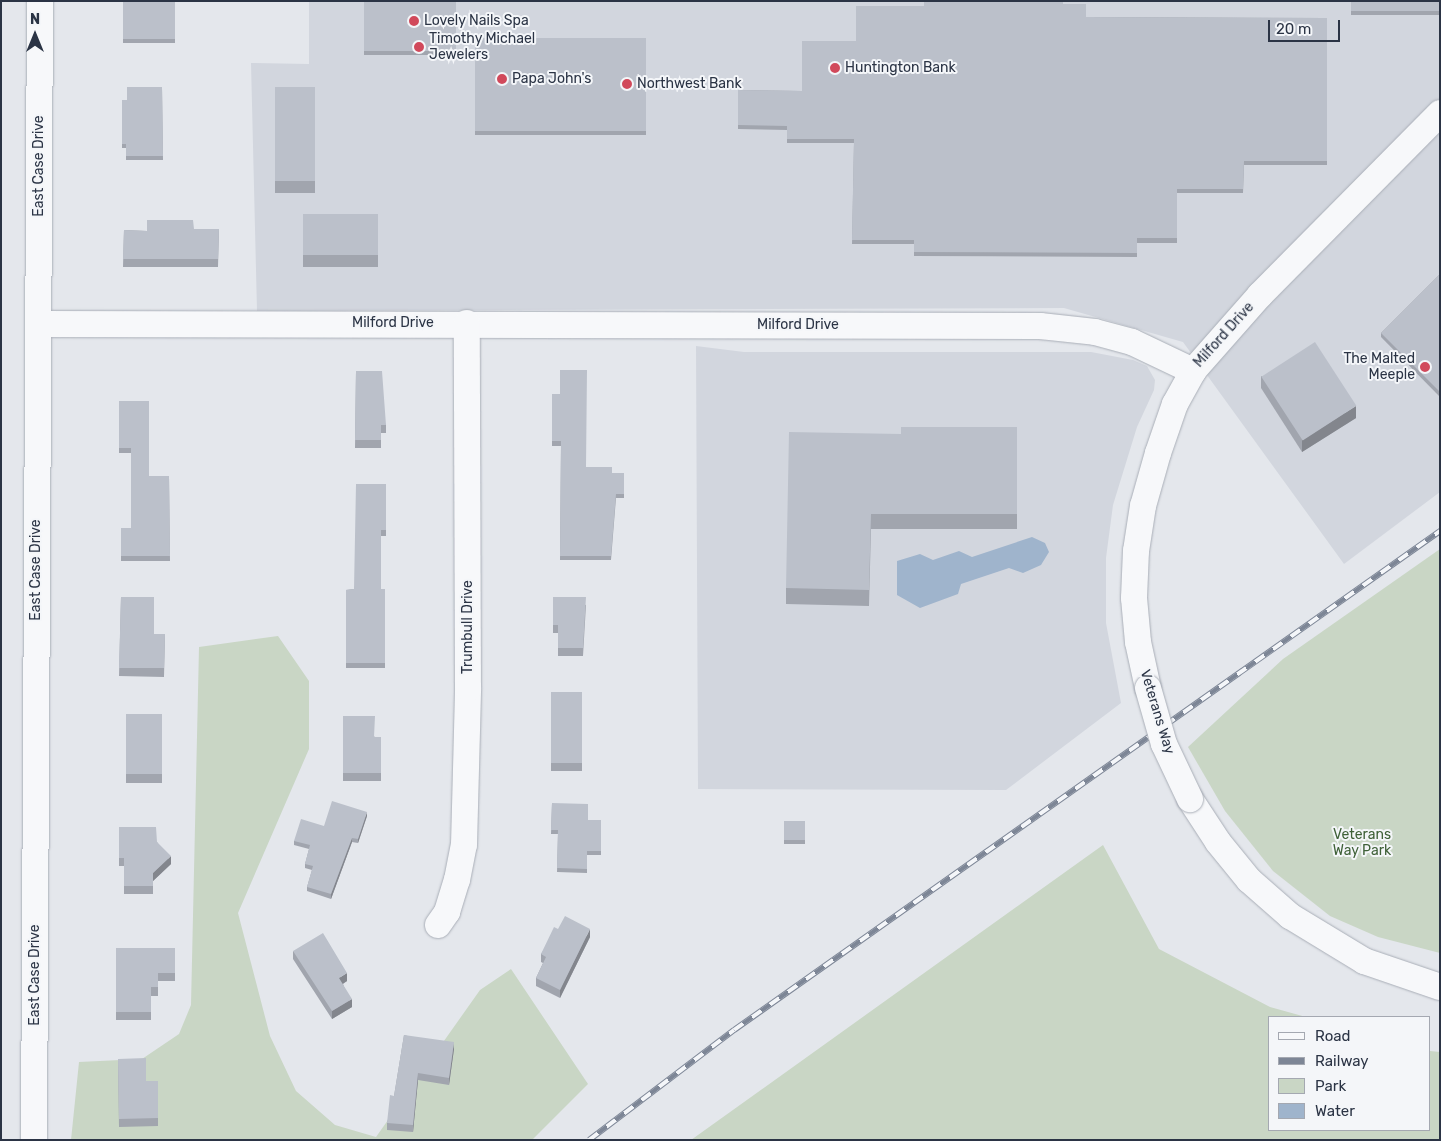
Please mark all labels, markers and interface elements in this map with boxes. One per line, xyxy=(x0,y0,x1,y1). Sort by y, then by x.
north arrow xyxy=(10,10,60,60)
scale bar xyxy=(1271,10,1344,42)
text: N xyxy=(30,11,40,28)
place label: Lovely Nails Spa xyxy=(424,13,529,29)
marker: Lovely Nails Spa xyxy=(408,15,420,27)
text: 20 m xyxy=(1276,20,1311,38)
place label: Timothy Michael Jewelers xyxy=(429,31,536,64)
marker: Timothy Michael Jewelers xyxy=(413,41,425,53)
place label: Huntington Bank xyxy=(845,60,956,76)
marker: Huntington Bank xyxy=(829,62,841,74)
place label: Papa John's xyxy=(512,71,591,87)
marker: Papa John's xyxy=(496,73,508,85)
place label: Northwest Bank xyxy=(637,76,742,92)
marker: Northwest Bank xyxy=(621,78,633,90)
street label: East Case Drive xyxy=(31,115,47,217)
street label: Milford Drive xyxy=(1190,299,1258,371)
street label: Milford Drive xyxy=(352,315,434,331)
street label: Milford Drive xyxy=(757,317,839,333)
place label: The Malted Meeple xyxy=(1343,351,1415,384)
marker: The Malted Meeple xyxy=(1419,361,1431,373)
street label: East Case Drive xyxy=(28,519,44,621)
street label: Trumbull Drive xyxy=(460,580,476,674)
street label: Veterans Way xyxy=(1136,668,1178,756)
park label: Veterans Way Park xyxy=(1333,827,1391,860)
street label: East Case Drive xyxy=(27,924,43,1026)
legend xyxy=(1268,1016,1431,1131)
text: Road xyxy=(1315,1027,1351,1045)
text: Railway xyxy=(1315,1052,1369,1070)
text: Park xyxy=(1315,1077,1346,1095)
text: Water xyxy=(1315,1102,1355,1120)

